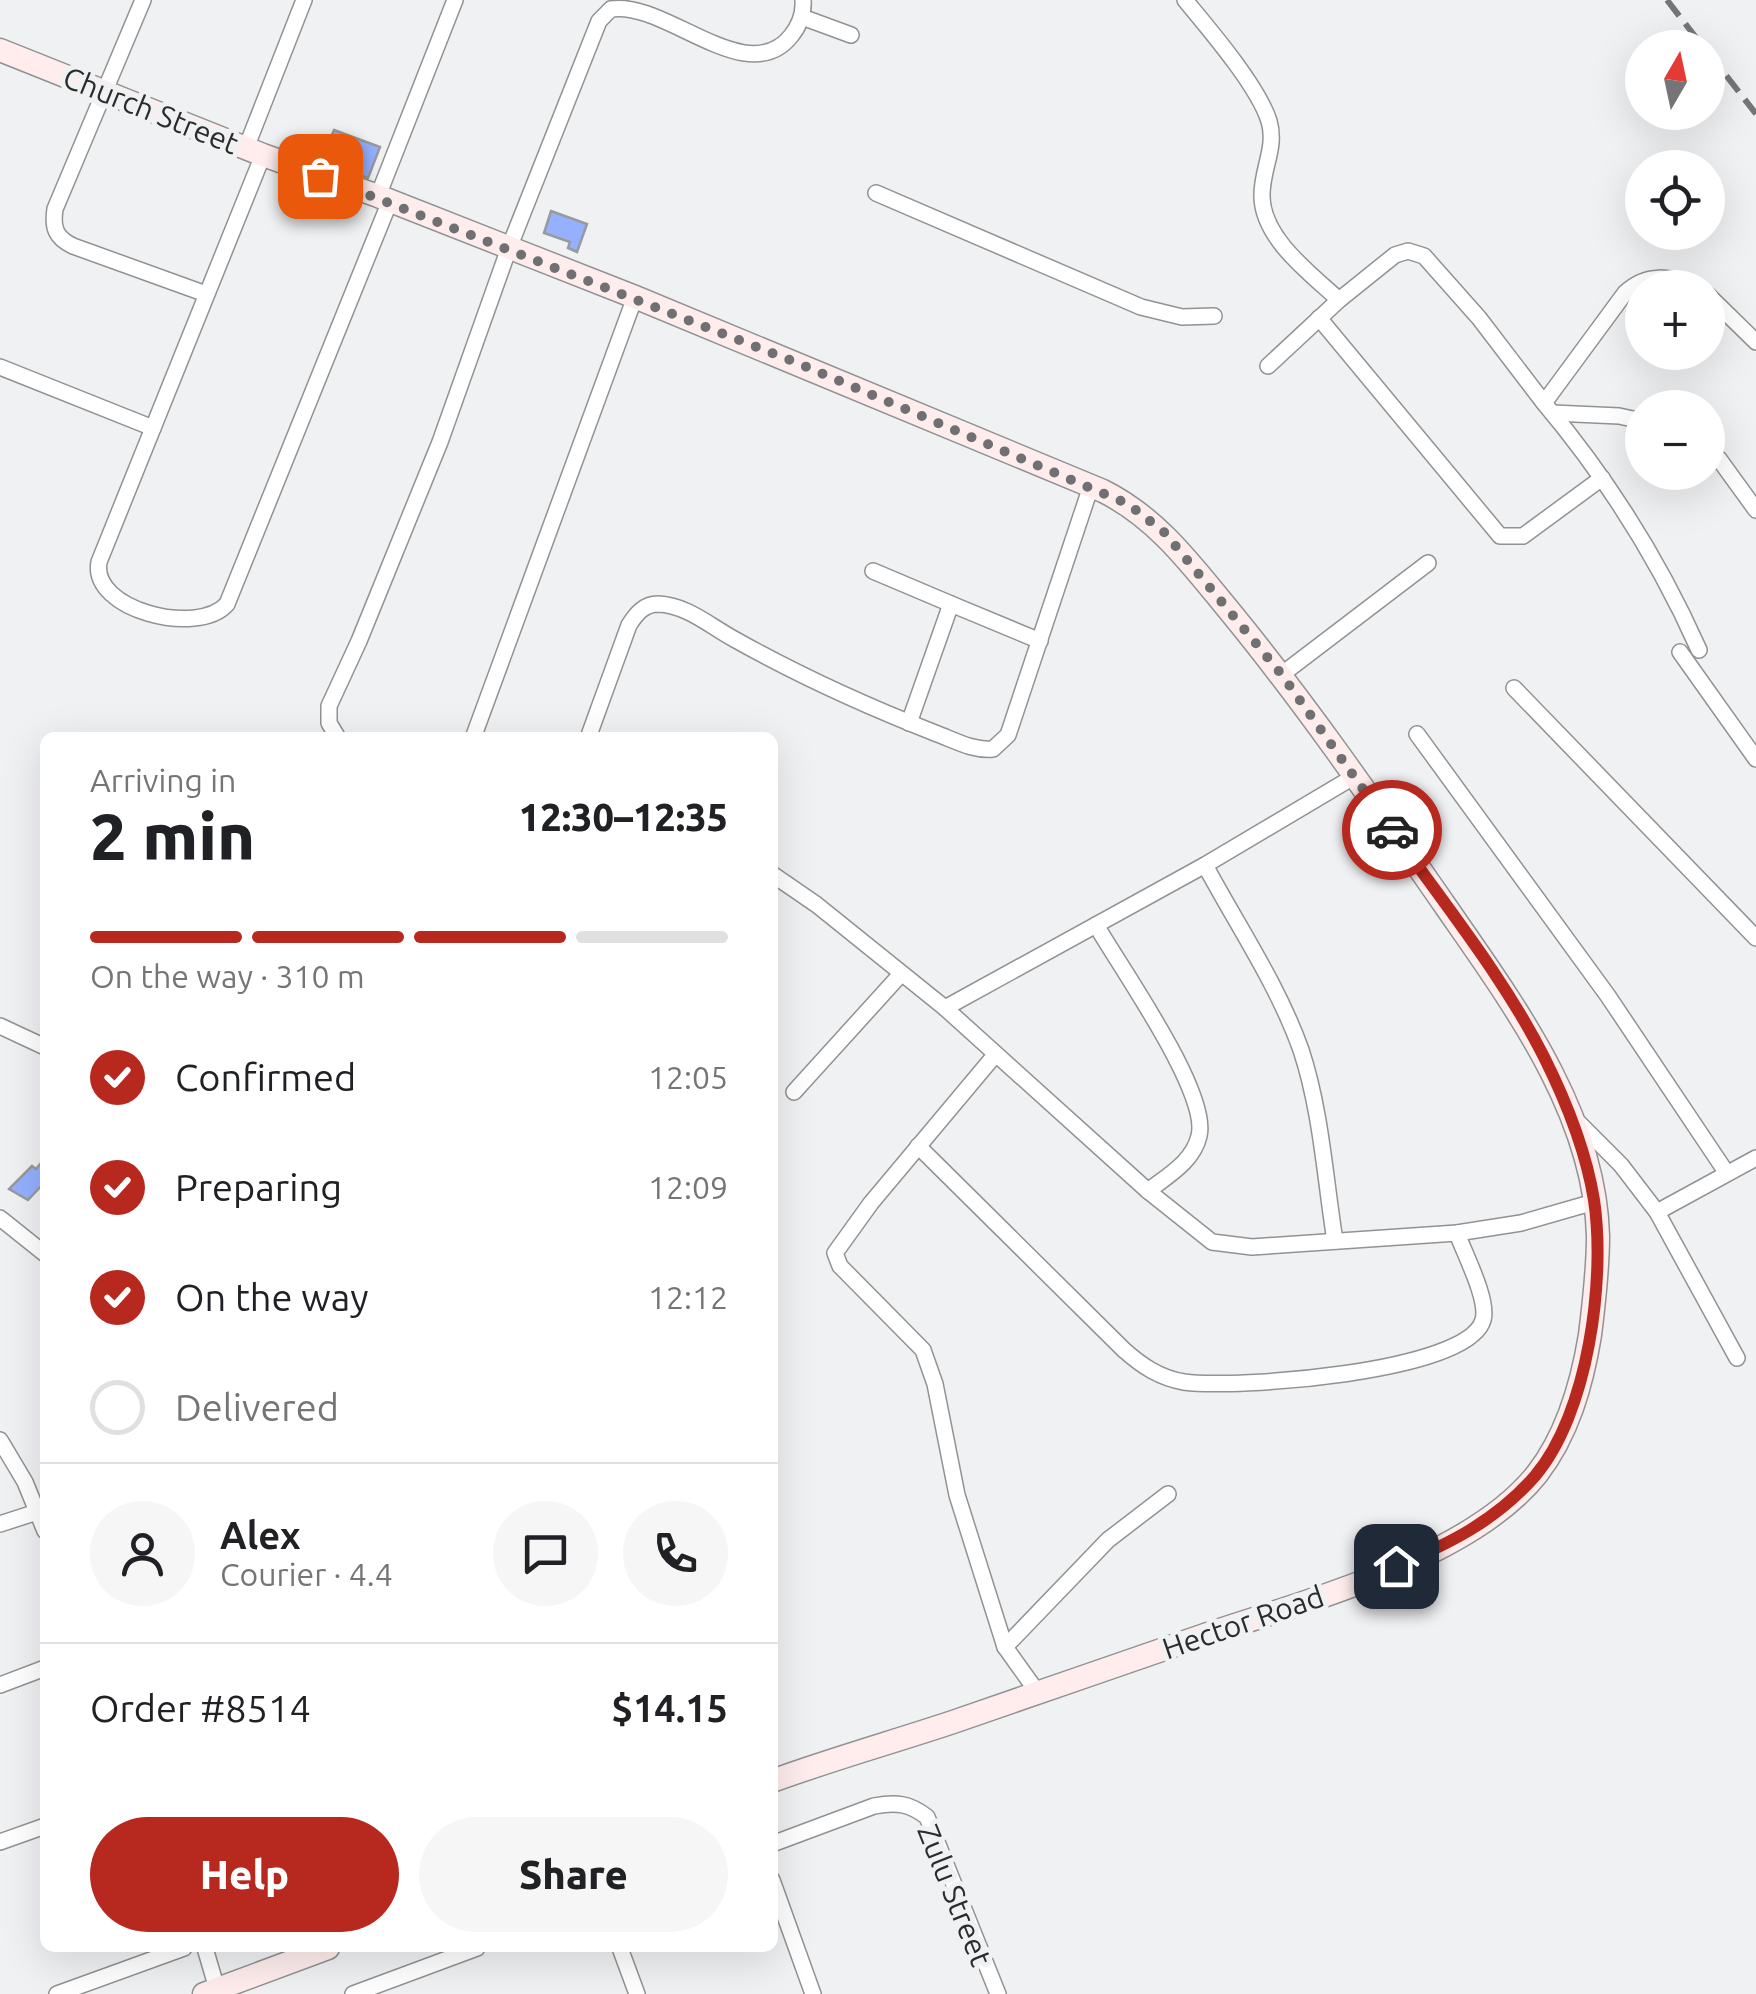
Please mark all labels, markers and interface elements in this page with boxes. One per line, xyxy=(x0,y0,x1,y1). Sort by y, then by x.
north arrow xyxy=(1625,30,1725,130)
map controls xyxy=(1625,30,1725,490)
street label: Church Street xyxy=(59,59,244,161)
pin xyxy=(278,134,363,219)
icon: bag xyxy=(293,149,348,204)
button: locate xyxy=(1625,150,1725,250)
button: + xyxy=(1625,270,1725,370)
button: − xyxy=(1625,390,1725,490)
text: Arriving in xyxy=(90,762,236,798)
courier xyxy=(1342,780,1442,880)
text: 12:30–12:35 xyxy=(519,796,728,838)
text: 2 min xyxy=(90,799,255,872)
icon: car xyxy=(1365,803,1420,858)
text: On the way · 310 m xyxy=(90,958,365,994)
icon: check xyxy=(90,1050,145,1105)
text: Confirmed xyxy=(175,1056,356,1098)
text: 12:05 xyxy=(648,1059,728,1095)
icon: check xyxy=(90,1160,145,1215)
text: Preparing xyxy=(175,1166,342,1208)
text: 12:09 xyxy=(648,1169,728,1205)
icon: check xyxy=(90,1270,145,1325)
text: On the way xyxy=(175,1276,368,1318)
text: 12:12 xyxy=(648,1279,728,1315)
text: Delivered xyxy=(175,1386,339,1428)
button: person xyxy=(90,1501,195,1606)
button: chat xyxy=(493,1501,598,1606)
button: phone xyxy=(623,1501,728,1606)
text: Alex xyxy=(220,1514,301,1556)
pin xyxy=(1354,1524,1439,1609)
icon: home xyxy=(1369,1539,1424,1594)
text: Courier · 4.4 xyxy=(220,1556,393,1592)
street label: Hector Road xyxy=(1158,1579,1328,1665)
text: Order #8514 xyxy=(90,1687,311,1729)
text: $14.15 xyxy=(611,1687,728,1729)
button: Help xyxy=(90,1817,399,1932)
button: Share xyxy=(419,1817,728,1932)
street label: Zulu Street xyxy=(911,1819,999,1971)

